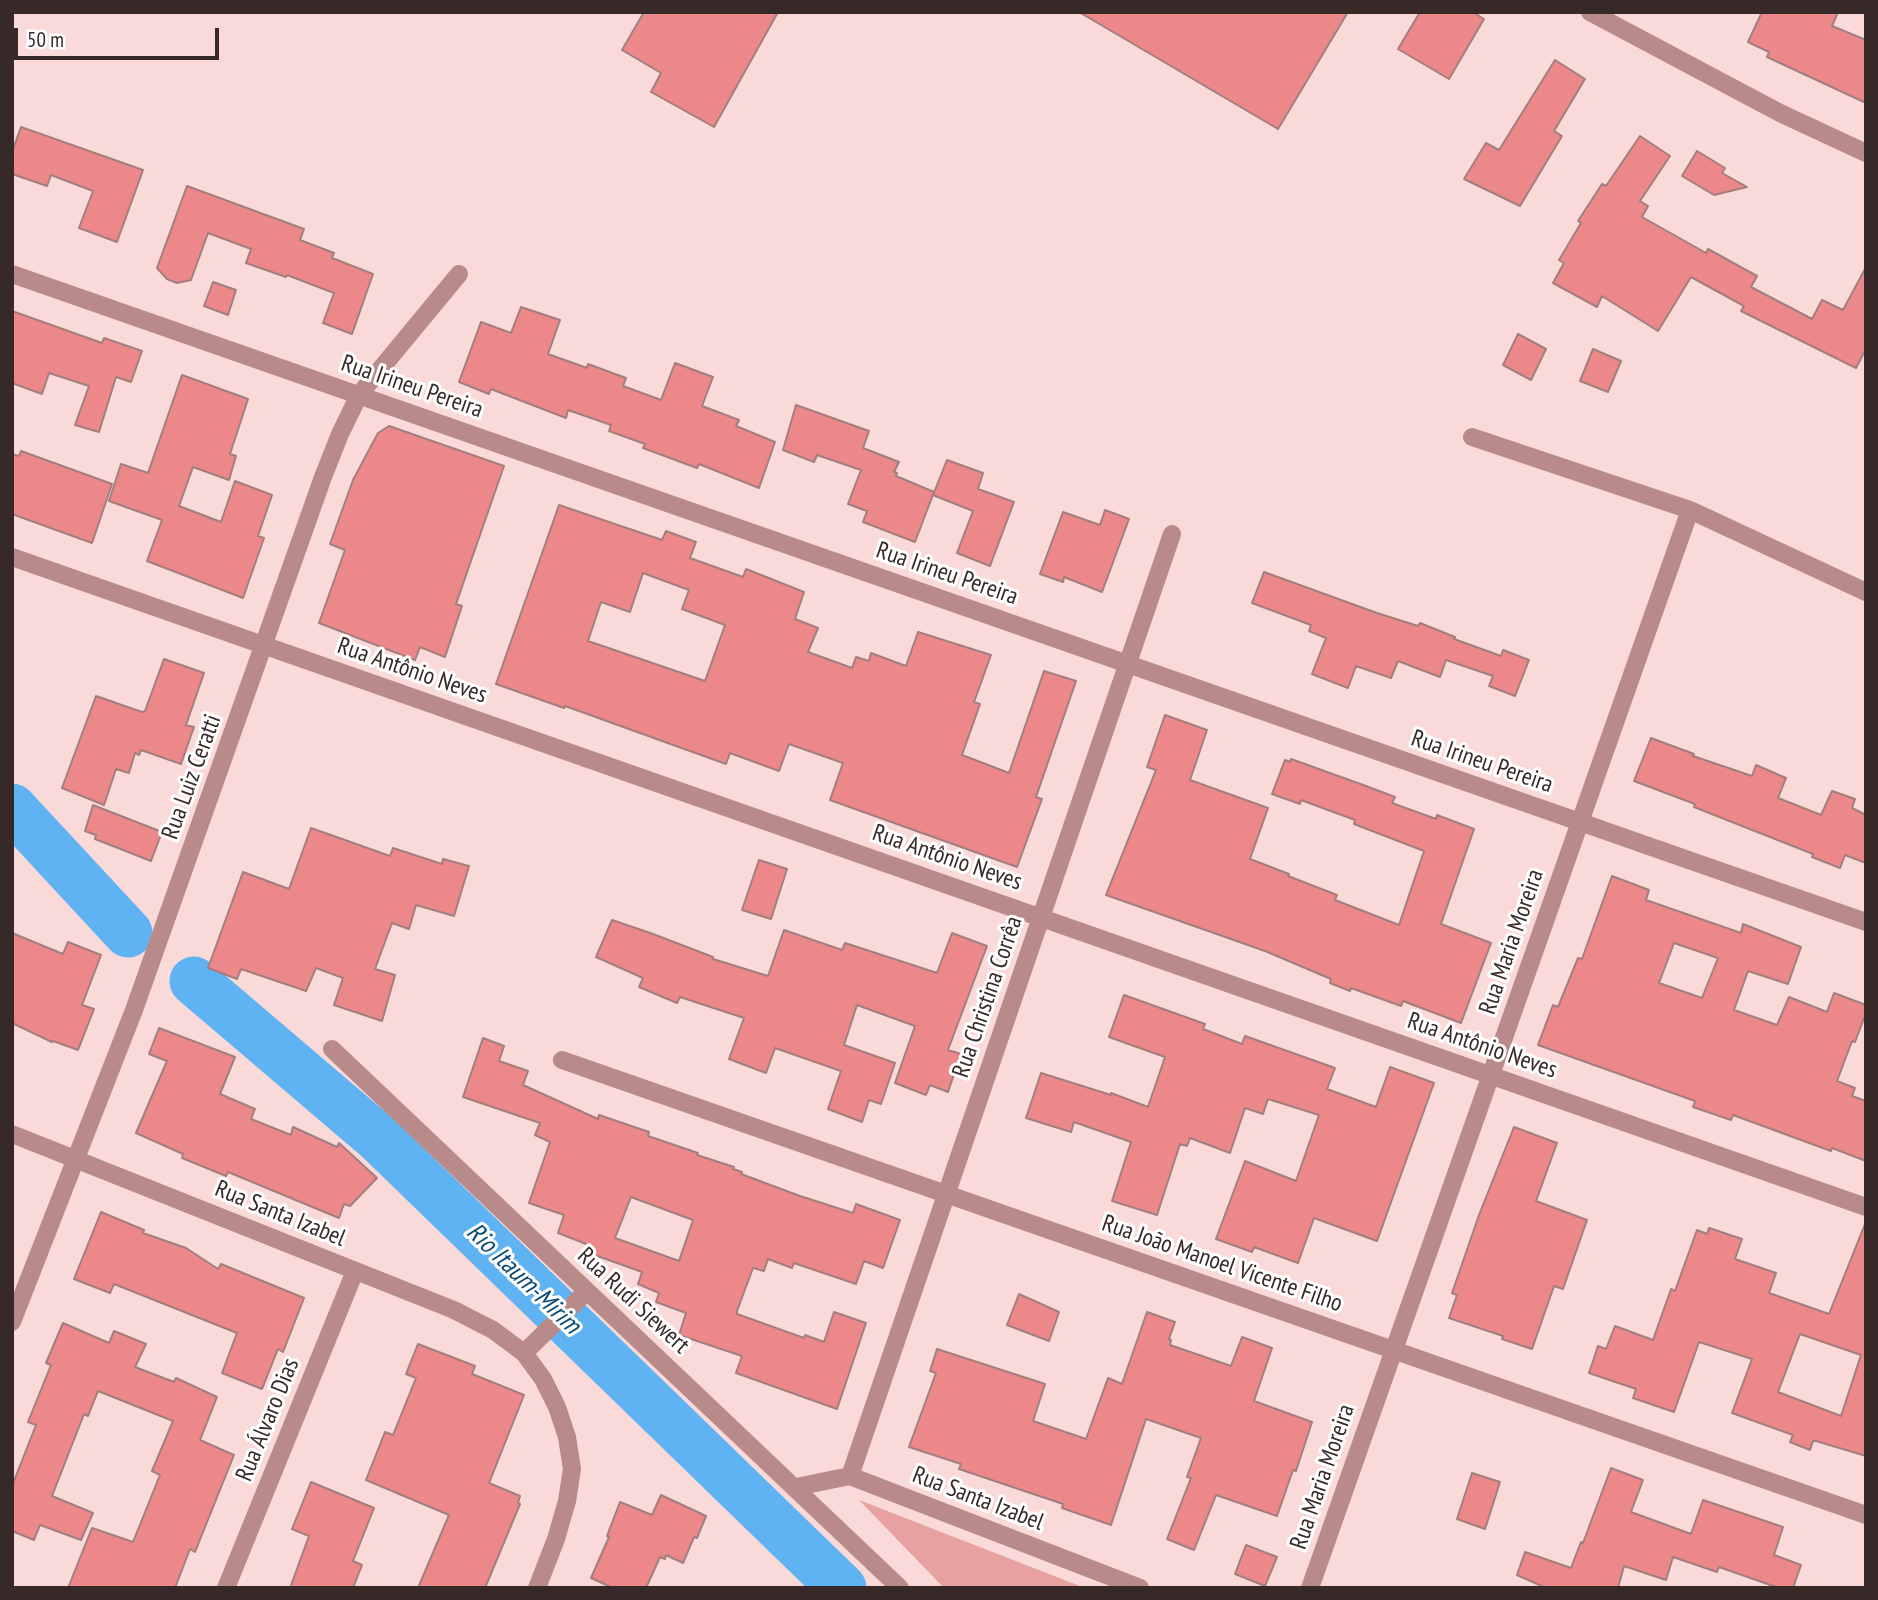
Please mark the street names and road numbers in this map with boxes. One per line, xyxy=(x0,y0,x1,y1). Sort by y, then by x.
street label: Rua Irineu Pereira xyxy=(337,349,487,425)
street label: Rua Irineu Pereira xyxy=(872,536,1022,612)
street label: Rua Antônio Neves xyxy=(333,632,491,710)
street label: Rua Luiz Ceratti xyxy=(156,711,228,843)
street label: Rua Irineu Pereira xyxy=(1407,724,1557,800)
street label: Rua Antônio Neves xyxy=(868,819,1026,897)
street label: Rua Maria Moreira xyxy=(1474,866,1550,1018)
street label: Rua Christina Corrêa xyxy=(947,913,1029,1081)
street label: Rua Antônio Neves xyxy=(1403,1007,1561,1085)
street label: Rua Santa Izabel xyxy=(211,1175,349,1253)
street label: Rua João Manoel Vicente Filho xyxy=(1098,1209,1346,1319)
street label: Rua Rudi Siewert xyxy=(571,1242,695,1360)
street label: Rua Álvaro Dias xyxy=(230,1354,306,1486)
street label: Rua Maria Moreira xyxy=(1285,1401,1361,1553)
street label: Rua Santa Izabel xyxy=(908,1461,1048,1537)

